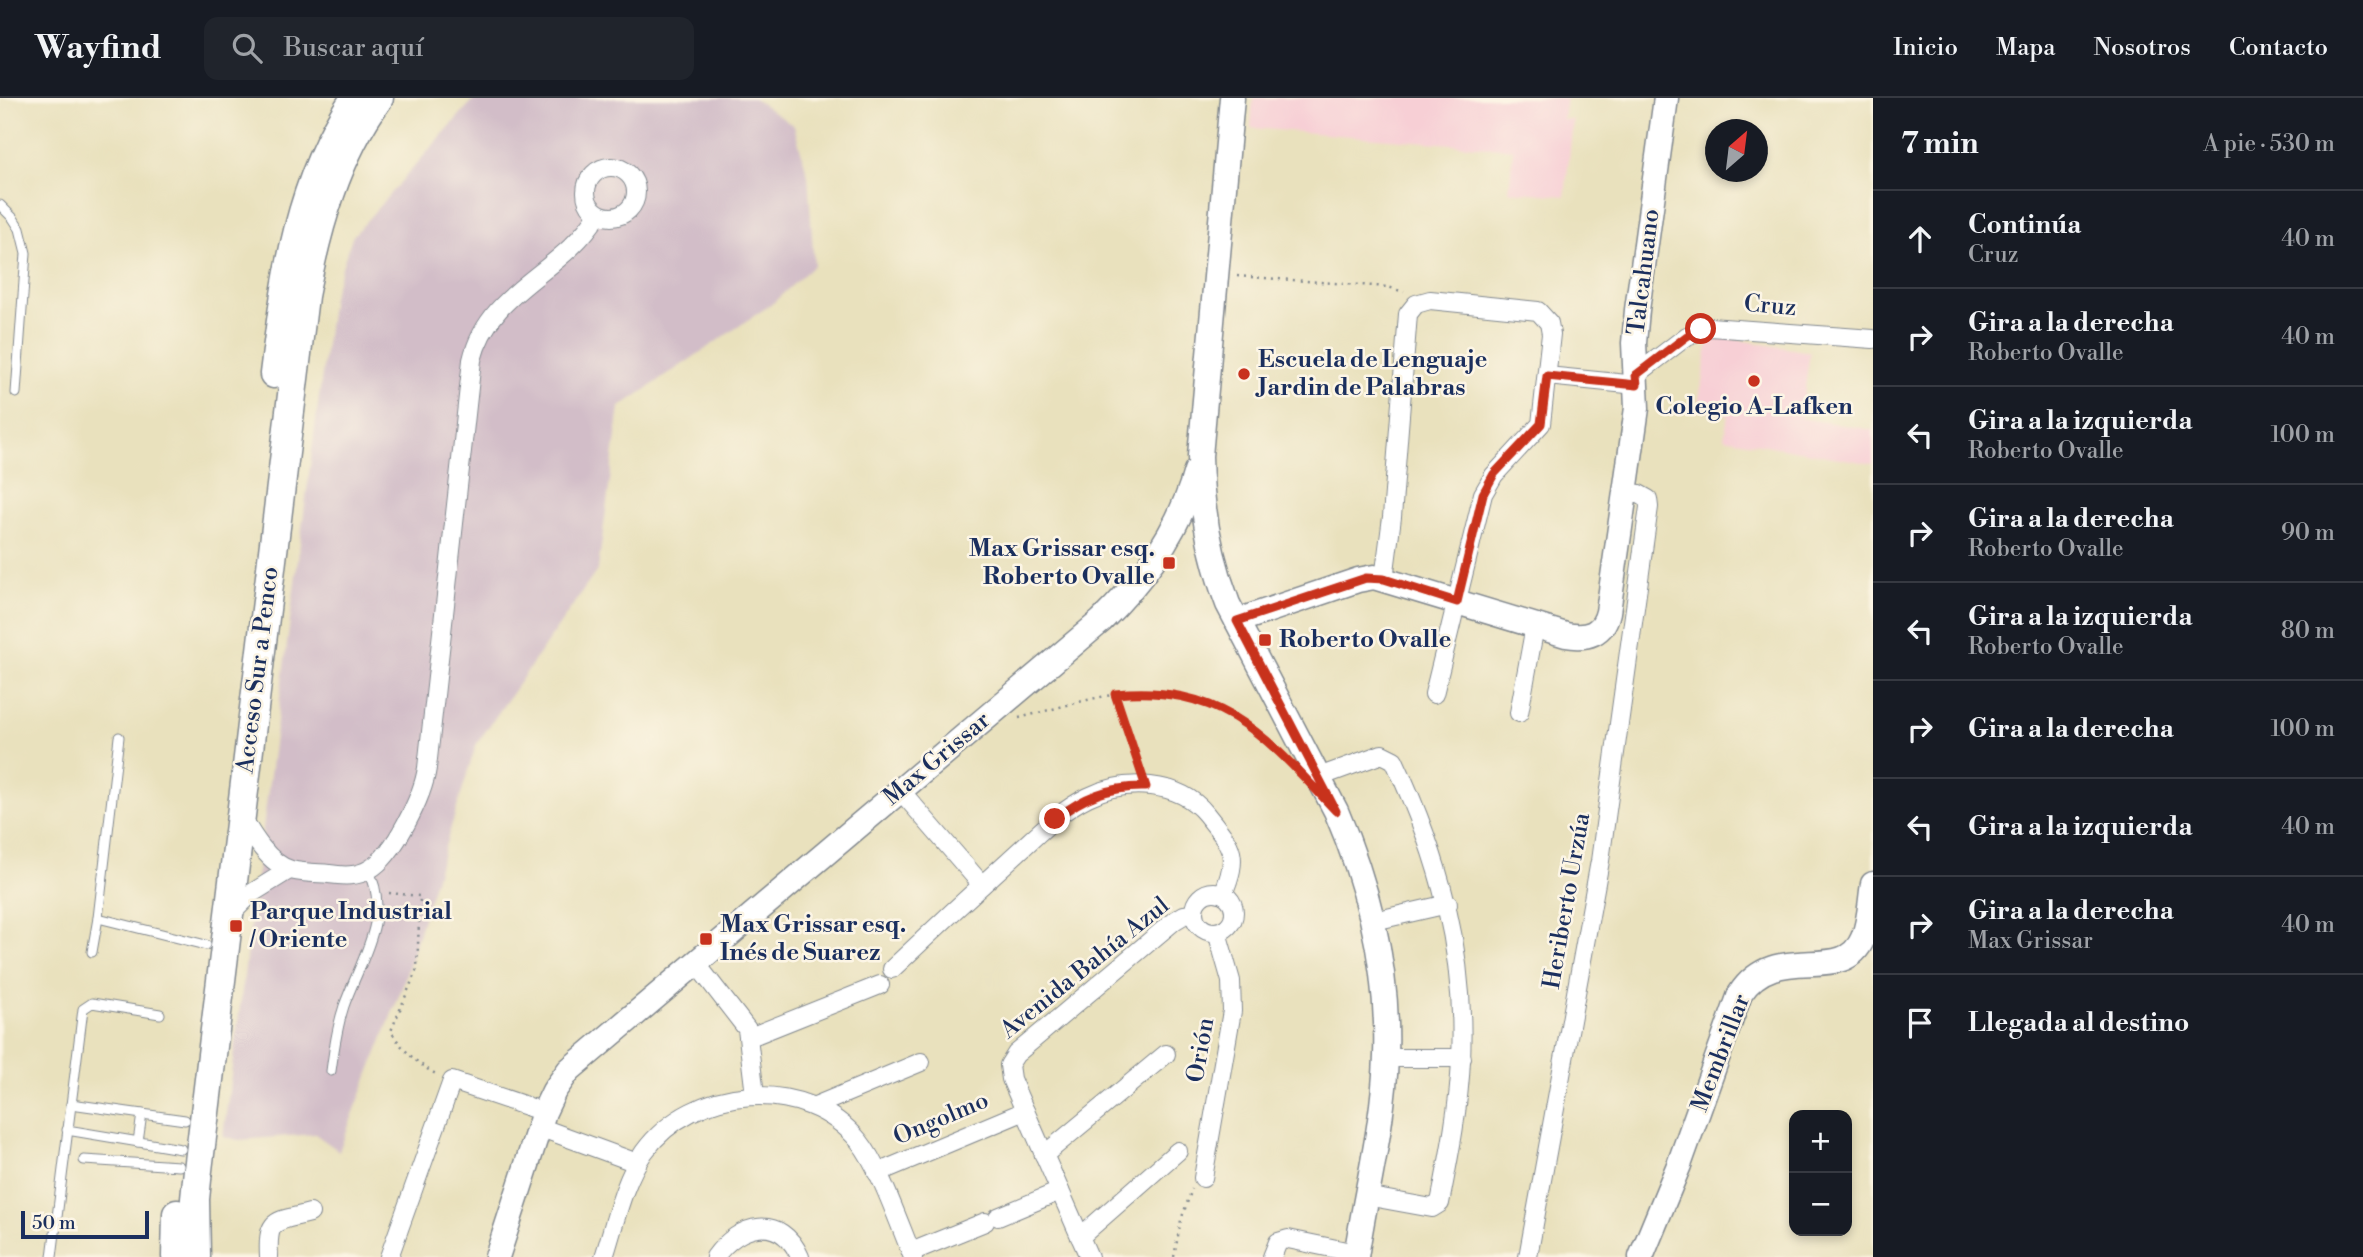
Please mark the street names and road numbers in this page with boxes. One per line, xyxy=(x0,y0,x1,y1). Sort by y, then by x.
street label: Talcahuano xyxy=(1621,207,1667,337)
street label: Cruz xyxy=(1742,289,1798,323)
street label: Acceso Sur a Penco xyxy=(230,565,286,776)
street label: Max Grissar xyxy=(877,706,997,812)
street label: Heriberto Urzúa xyxy=(1537,810,1597,992)
street label: Avenida Bahía Azul xyxy=(994,891,1176,1046)
street label: Membrillar xyxy=(1685,990,1757,1116)
street label: Orión xyxy=(1181,1015,1221,1085)
street label: Ongolmo xyxy=(889,1086,993,1152)

